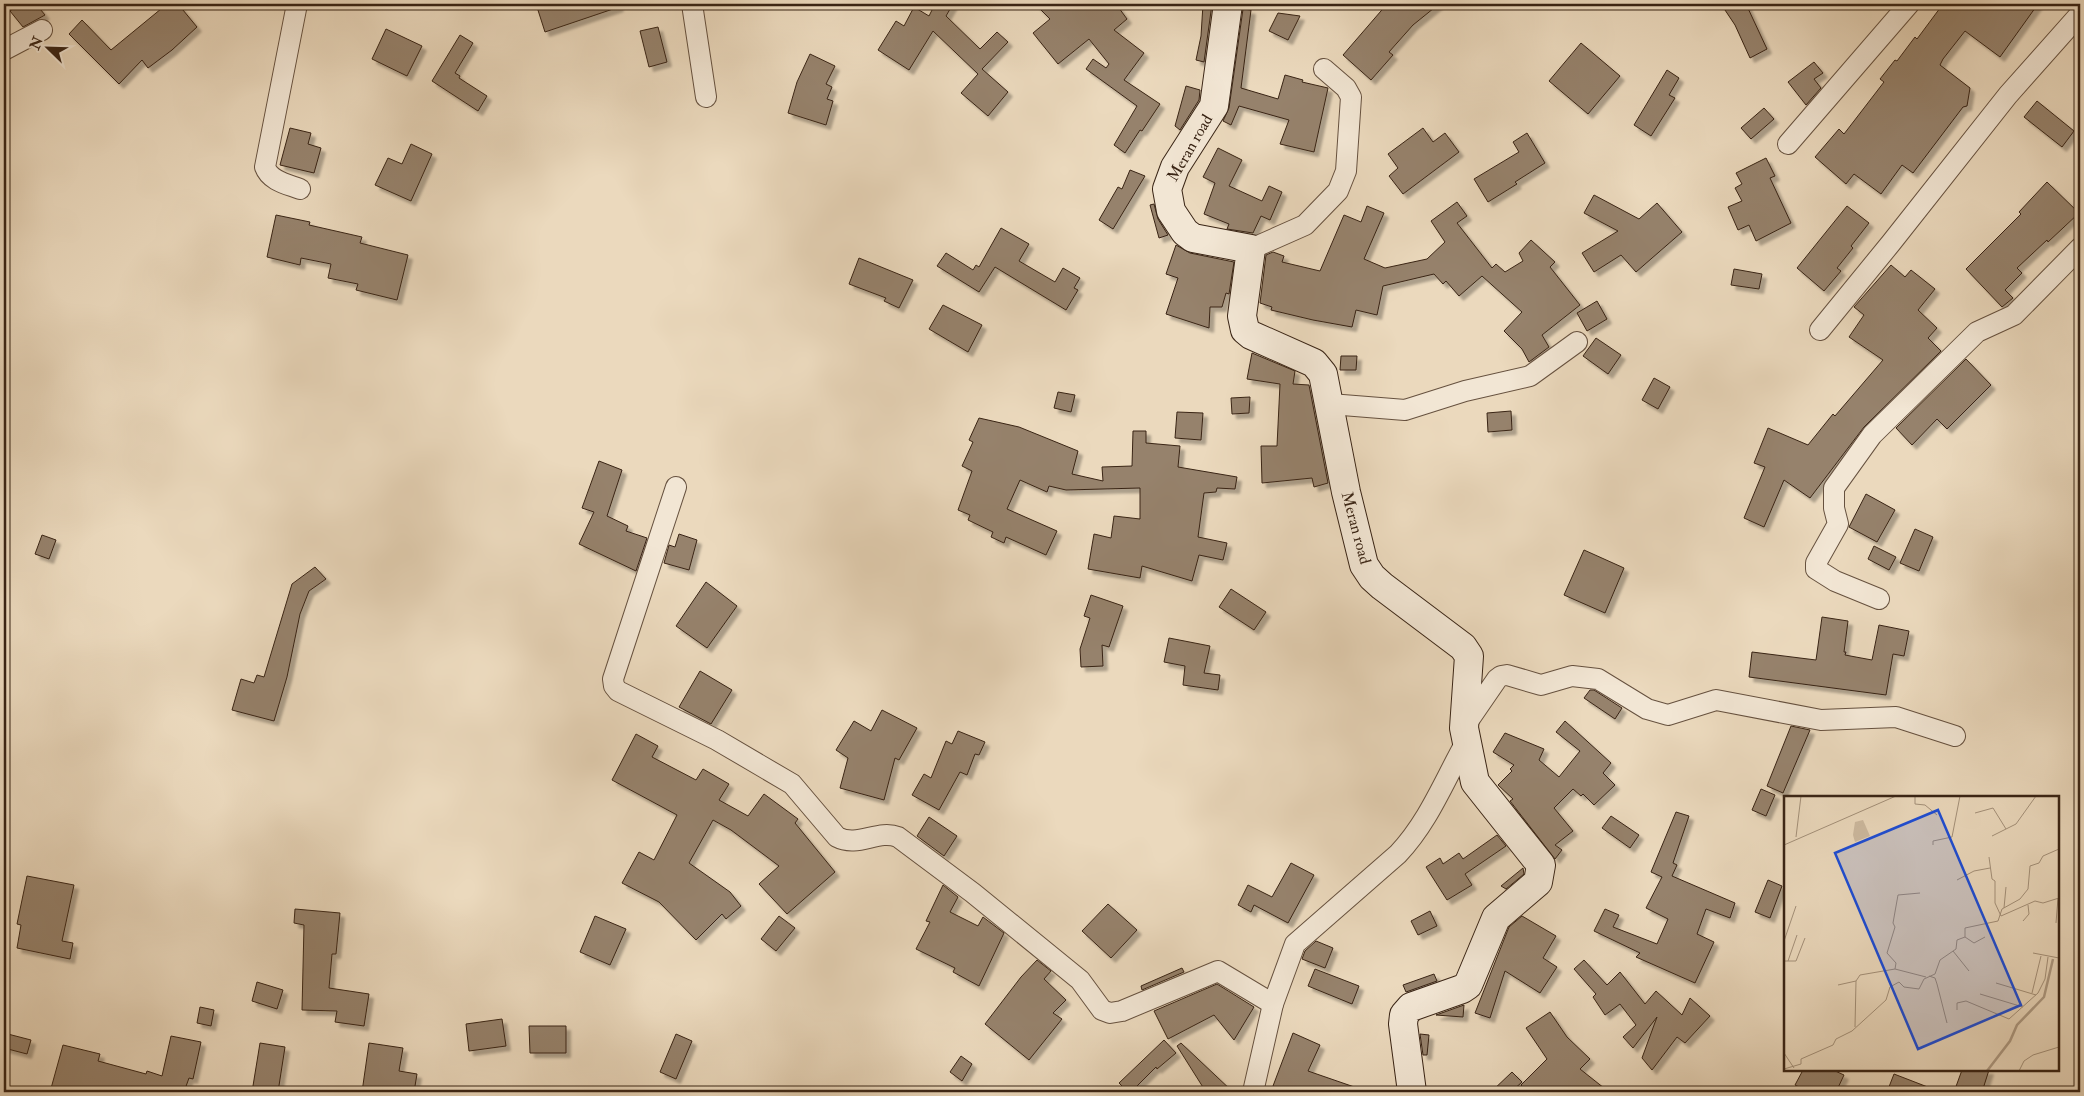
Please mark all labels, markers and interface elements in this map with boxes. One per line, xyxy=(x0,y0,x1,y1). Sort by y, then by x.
north arrow xyxy=(22,22,72,72)
text: N xyxy=(26,34,47,53)
street label: Meran road xyxy=(1163,111,1217,185)
street label: Meran road xyxy=(1337,490,1375,567)
inset map xyxy=(1784,796,2059,1071)

